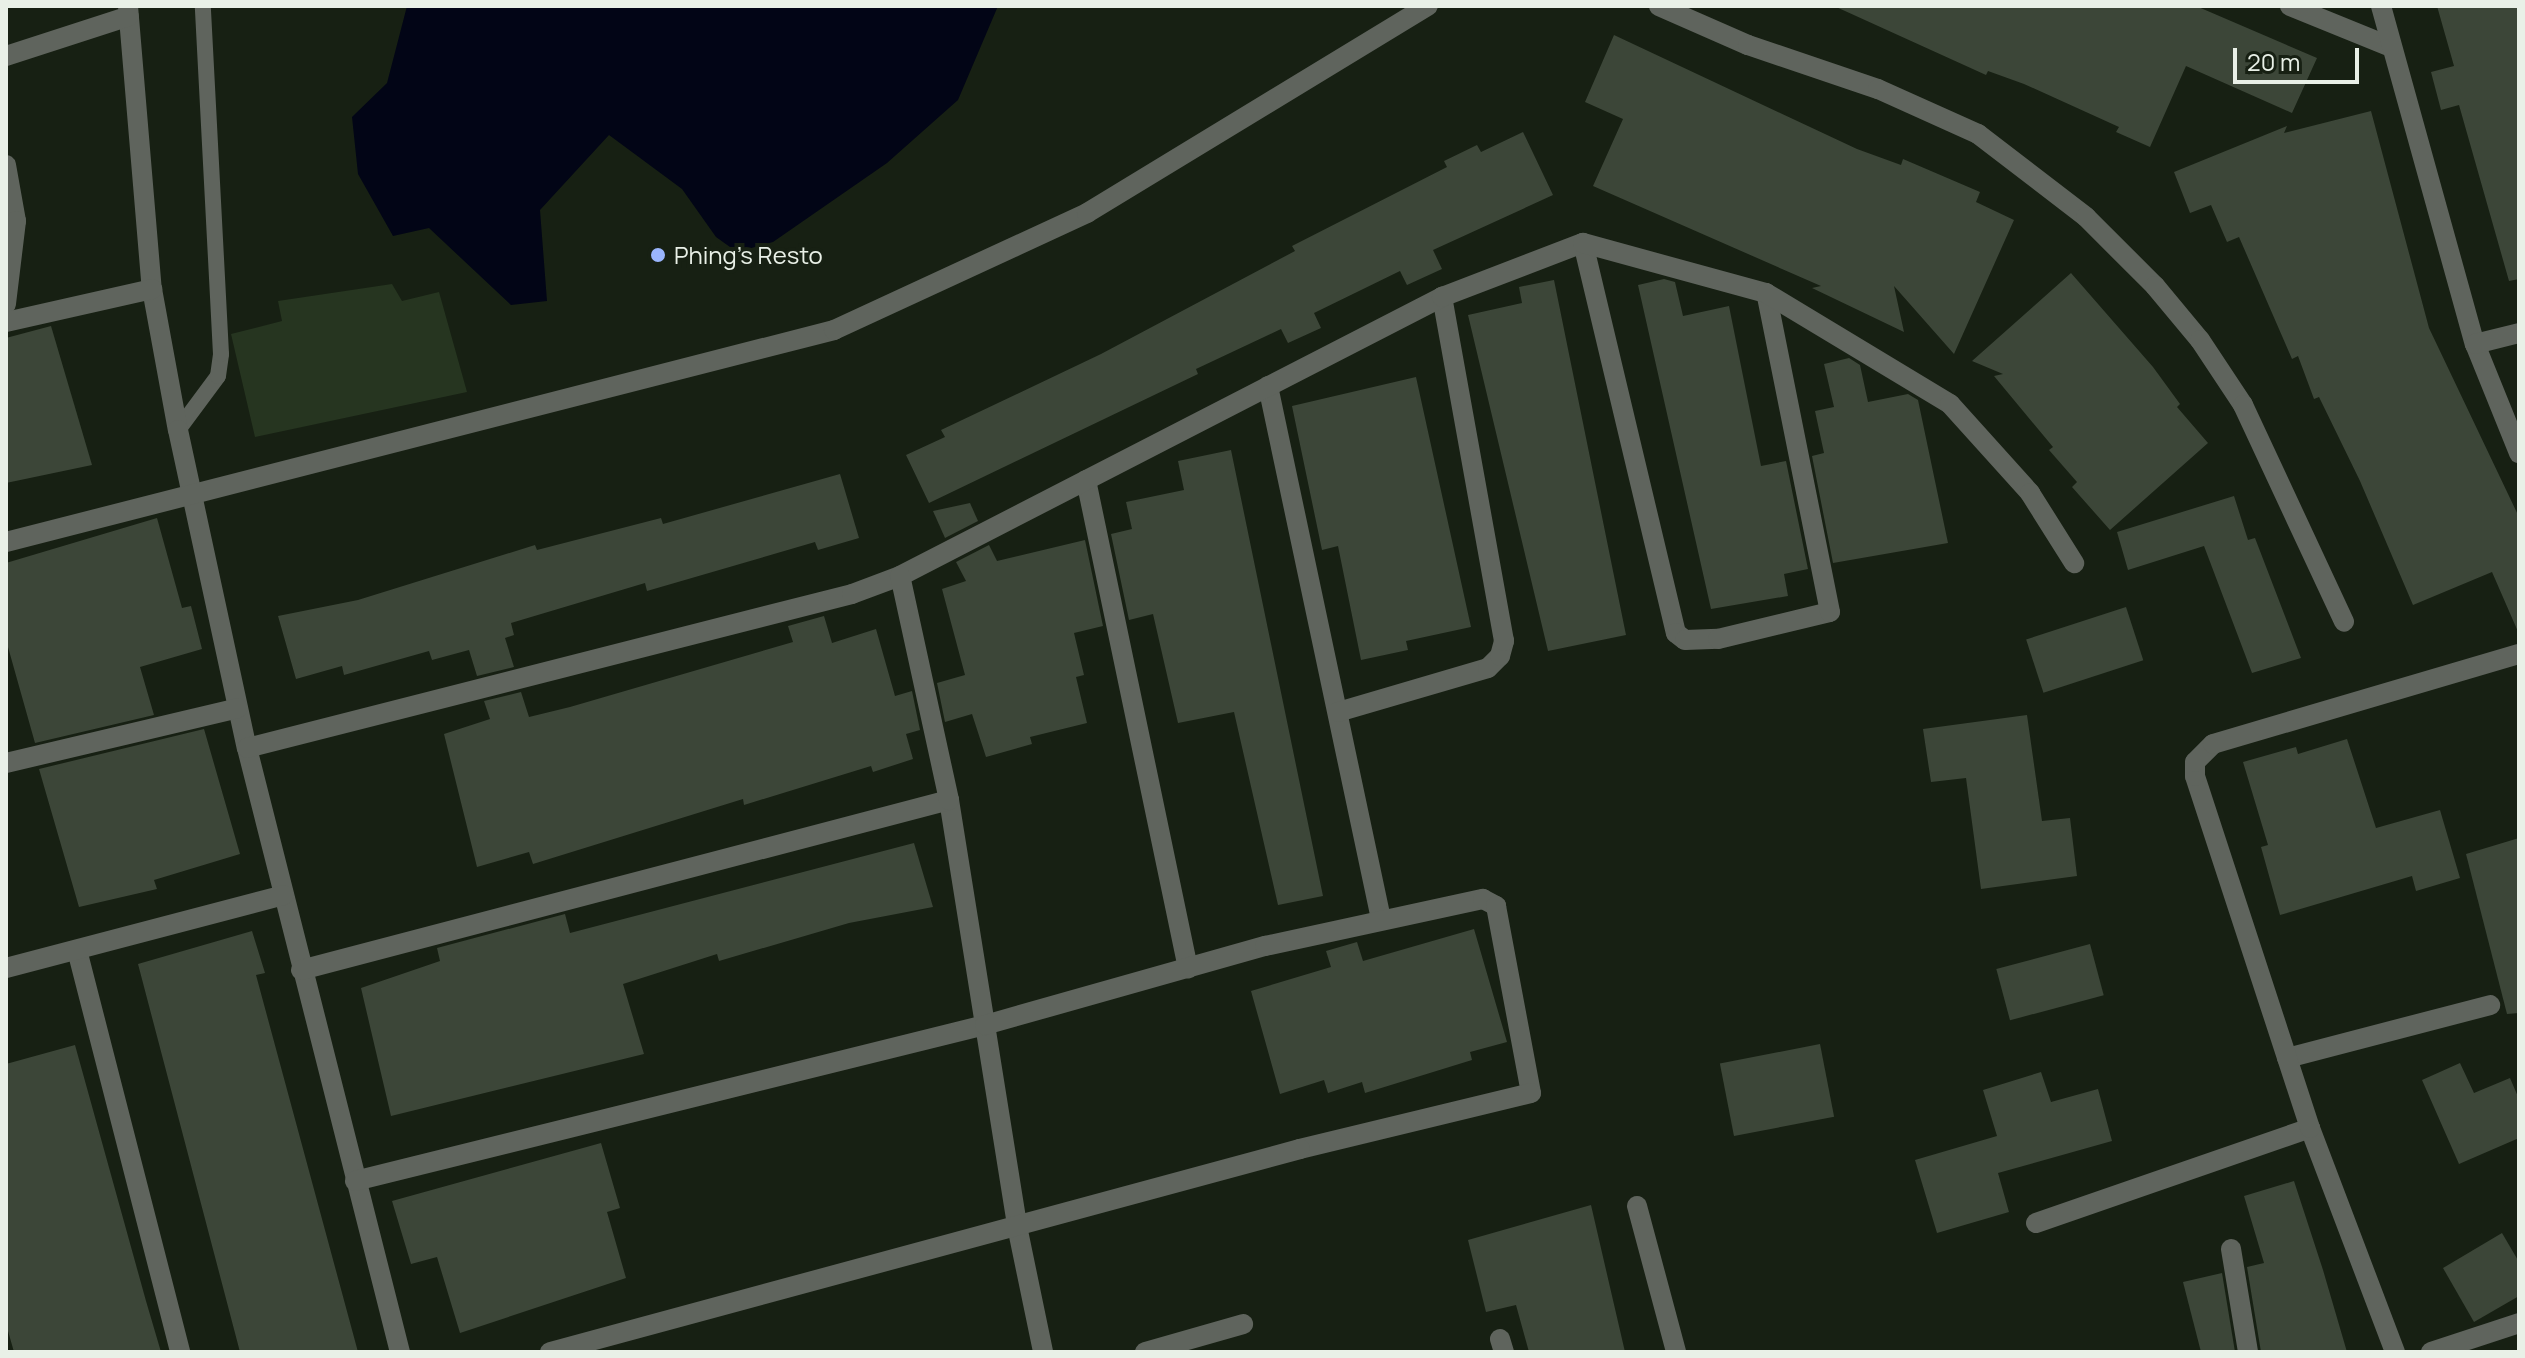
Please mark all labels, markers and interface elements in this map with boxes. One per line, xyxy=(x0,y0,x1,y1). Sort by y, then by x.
scale bar xyxy=(2237,32,2363,82)
text: 20 m xyxy=(2247,45,2300,78)
place label: Phing's Resto xyxy=(674,241,823,269)
marker: Phing's Resto xyxy=(649,246,667,264)

